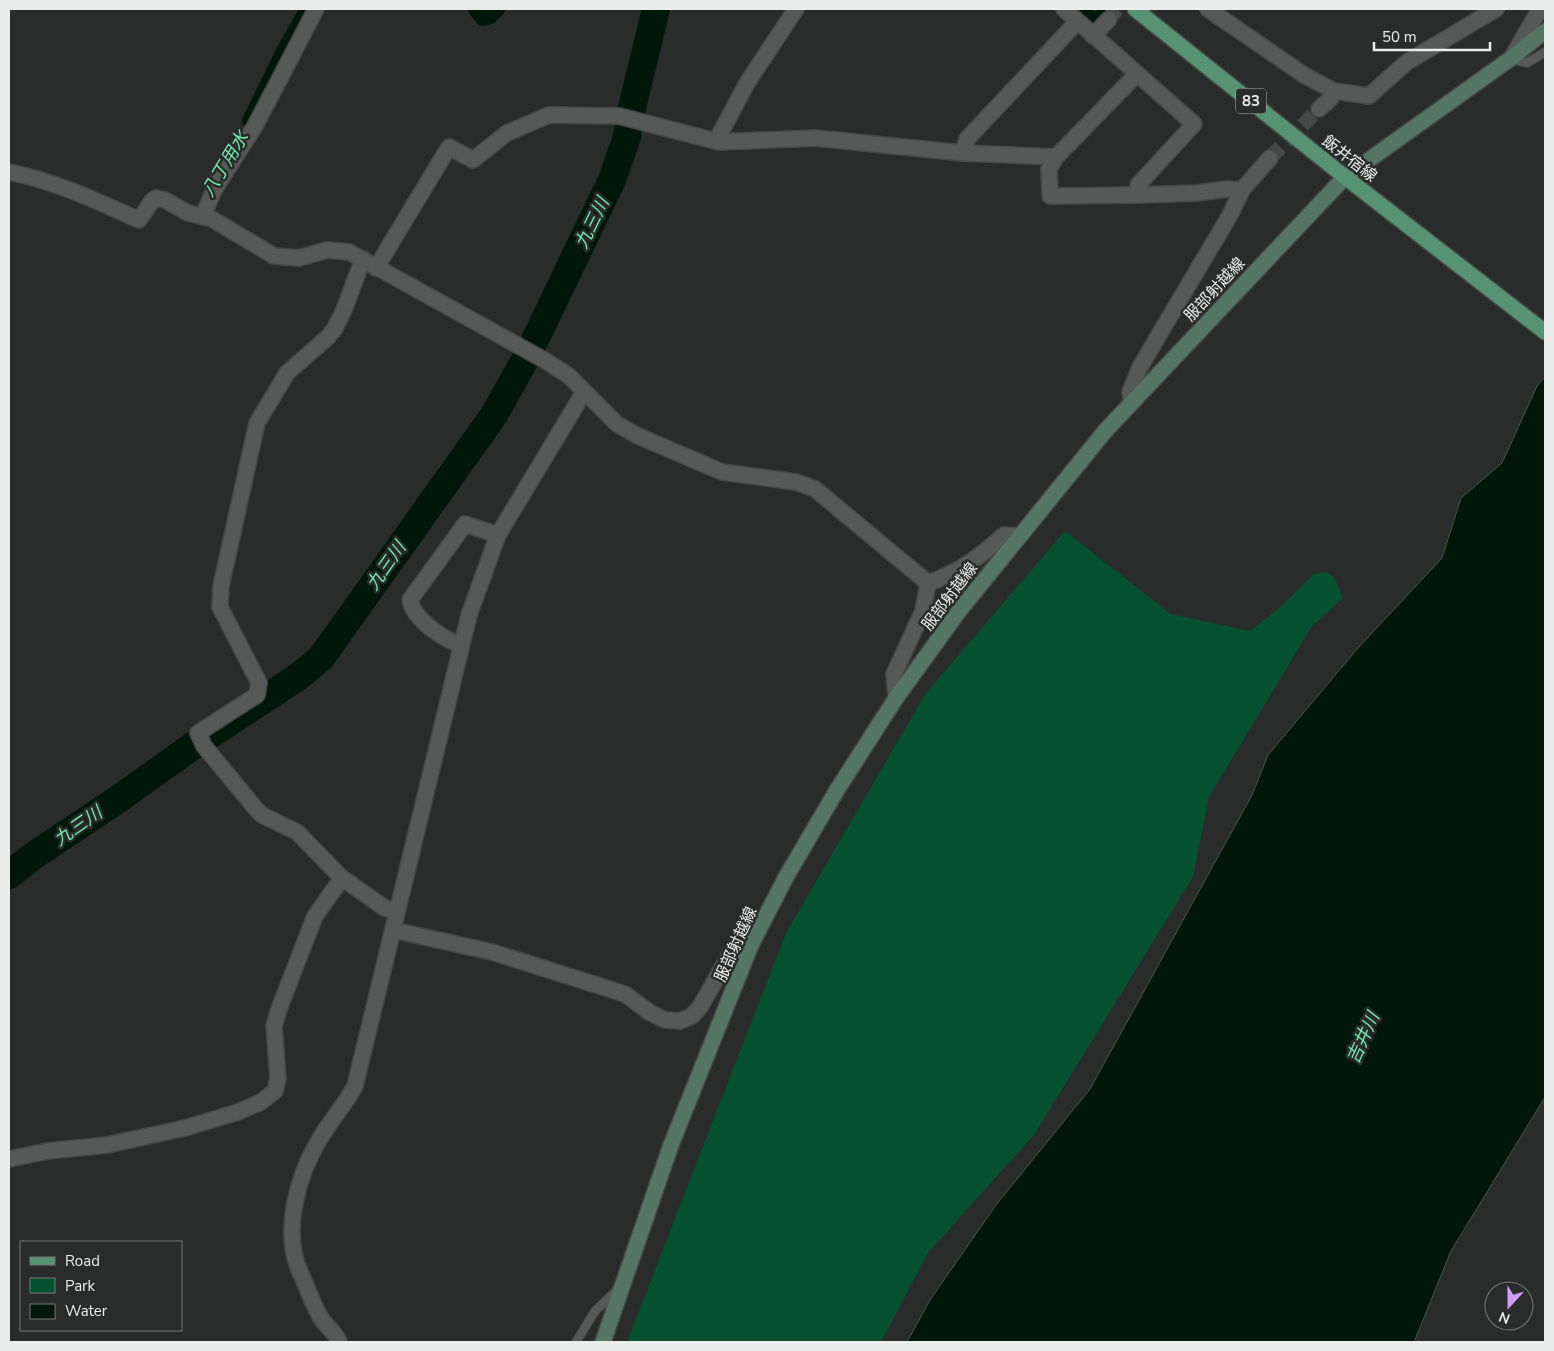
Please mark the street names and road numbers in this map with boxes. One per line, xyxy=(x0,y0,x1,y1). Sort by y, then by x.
road number: 83 xyxy=(1236,88,1266,114)
street label: 飯井宿線 xyxy=(1317,130,1381,187)
street label: 服部射越線 xyxy=(1179,253,1250,326)
street label: 服部射越線 xyxy=(917,558,983,635)
street label: 服部射越線 xyxy=(710,903,762,985)

